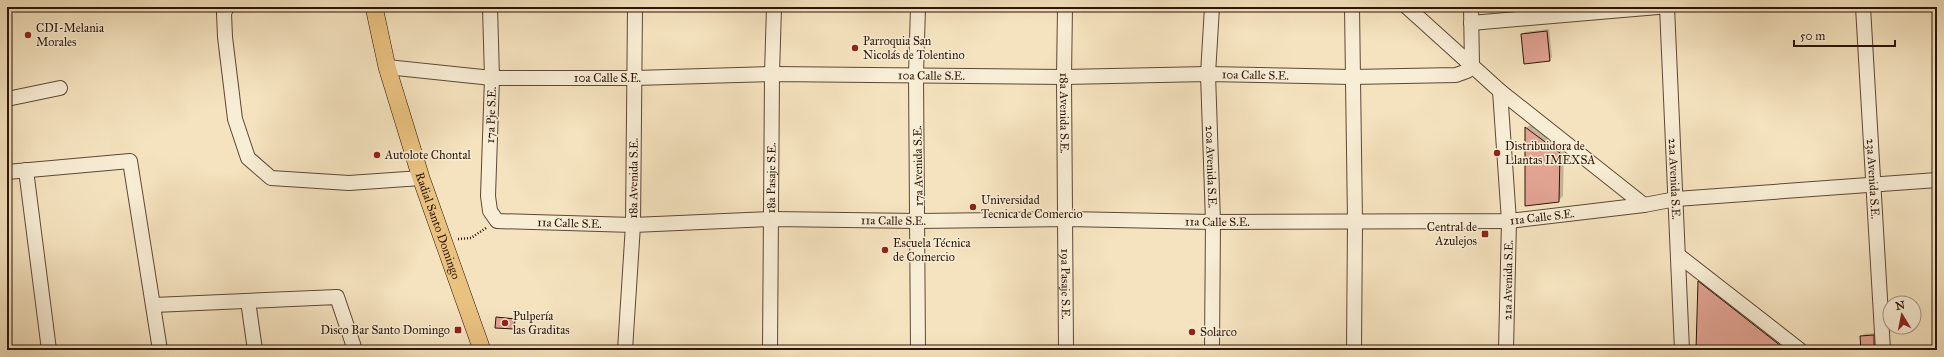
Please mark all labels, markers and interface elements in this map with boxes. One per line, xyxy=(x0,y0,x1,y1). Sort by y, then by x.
place label: CDI-Melania Morales xyxy=(36,21,105,49)
scale bar xyxy=(1794,22,1895,48)
text: 50 m xyxy=(1800,29,1825,43)
marker: CDI-Melania Morales xyxy=(23,30,33,40)
place label: Parroquia San Nicolás de Tolentino xyxy=(863,34,965,62)
marker: Parroquia San Nicolás de Tolentino xyxy=(850,43,860,53)
street label: 10a Calle S.E. xyxy=(1222,67,1289,83)
street label: 10a Calle S.E. xyxy=(898,68,965,83)
street label: 10a Calle S.E. xyxy=(574,71,641,85)
street label: 18a Avenida S.E. xyxy=(1057,72,1072,154)
street label: 17a Pje S.E. xyxy=(483,86,499,144)
street label: 17a Avenida S.E. xyxy=(910,125,926,207)
street label: 20a Avenida S.E. xyxy=(1203,125,1220,208)
street label: 18a Avenida S.E. xyxy=(626,138,641,219)
street label: 22a Avenida S.E. xyxy=(1666,138,1683,220)
street label: 23a Avenida S.E. xyxy=(1864,138,1882,219)
place label: Distribuidora de Llantas IMEXSA xyxy=(1505,139,1595,167)
street label: 18a Pasaje S.E. xyxy=(764,142,779,214)
place label: Autolote Chontal xyxy=(384,148,472,162)
marker: Distribuidora de Llantas IMEXSA xyxy=(1492,148,1502,158)
marker: Autolote Chontal xyxy=(372,150,382,160)
street label: Radial Santo Domingo xyxy=(413,170,463,281)
place label: Universidad Tecnica de Comercio xyxy=(981,193,1083,221)
marker: Universidad Tecnica de Comercio xyxy=(968,202,978,212)
street label: 11a Calle S.E. xyxy=(1509,206,1575,228)
street label: 11a Calle S.E. xyxy=(861,213,926,228)
street label: 11a Calle S.E. xyxy=(1185,214,1250,229)
street label: 11a Calle S.E. xyxy=(537,215,602,231)
place label: Central de Azulejos xyxy=(1427,220,1477,248)
marker: Central de Azulejos xyxy=(1480,229,1490,239)
place label: Escuela Técnica de Comercio xyxy=(893,236,971,264)
street label: 21a Avenida S.E. xyxy=(1500,240,1516,320)
marker: Escuela Técnica de Comercio xyxy=(880,245,890,255)
street label: 19a Pasaje S.E. xyxy=(1058,248,1073,320)
north arrow xyxy=(1882,295,1922,335)
text: N xyxy=(1895,298,1907,313)
place label: Pulpería las Graditas xyxy=(513,309,570,337)
marker: Pulpería las Graditas xyxy=(500,318,510,328)
place label: Disco Bar Santo Domingo xyxy=(320,323,450,338)
marker: Disco Bar Santo Domingo xyxy=(453,325,463,335)
place label: Solarco xyxy=(1200,325,1237,339)
marker: Solarco xyxy=(1187,327,1197,337)

